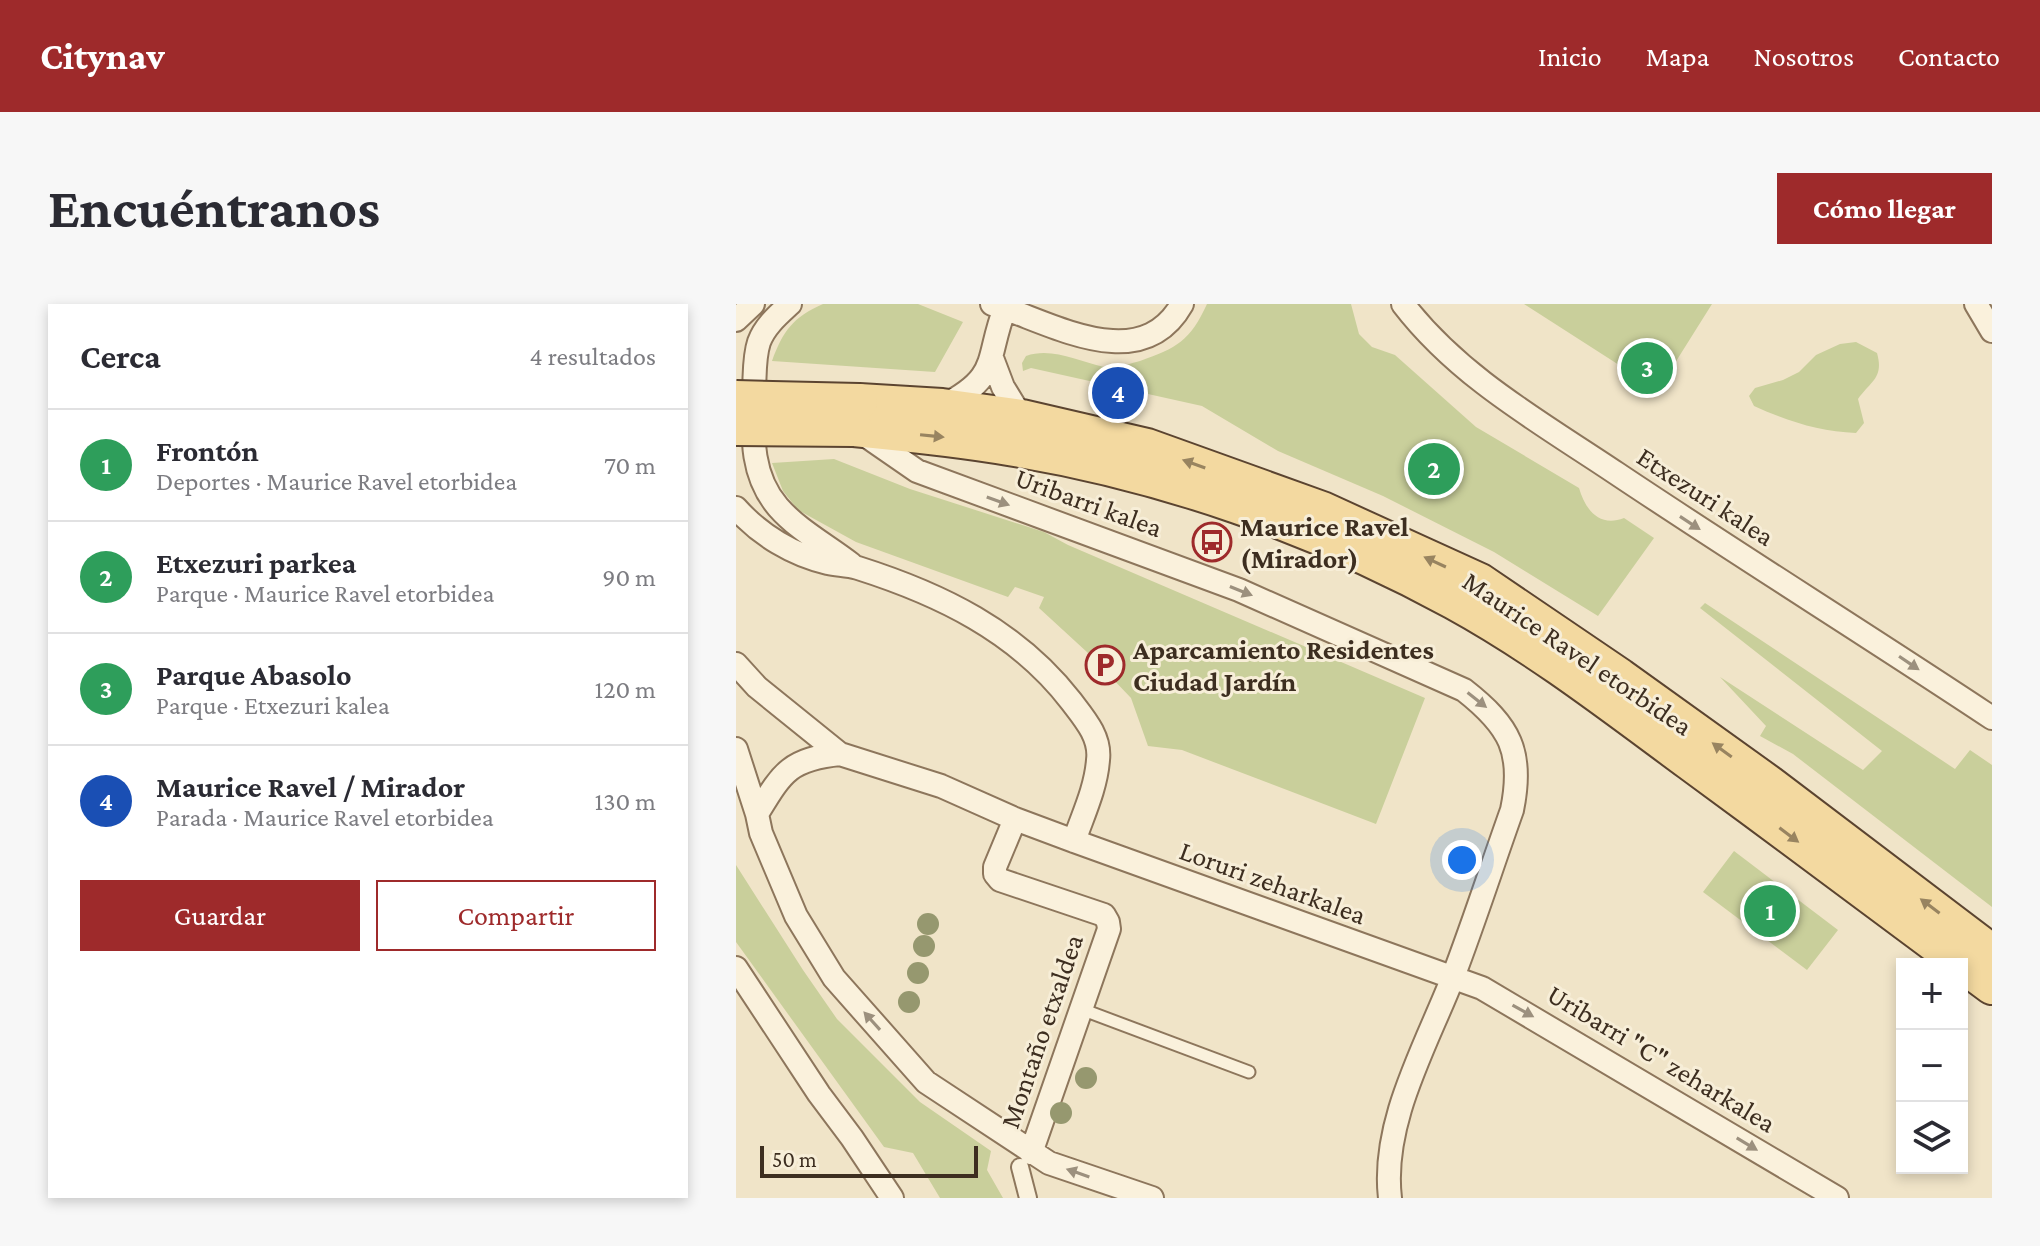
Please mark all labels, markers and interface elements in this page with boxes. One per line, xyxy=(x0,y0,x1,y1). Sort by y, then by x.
text: Citynav xyxy=(40,35,165,77)
text: Inicio xyxy=(1538,41,1602,72)
text: Mapa xyxy=(1646,41,1709,72)
text: Nosotros xyxy=(1753,41,1854,72)
text: Contacto xyxy=(1898,41,2000,72)
button: Cómo llegar xyxy=(1777,173,1992,244)
text: Encuéntranos xyxy=(48,177,380,239)
text: Cerca xyxy=(80,338,161,375)
pin: 3 xyxy=(1621,338,1673,398)
text: 4 resultados xyxy=(530,342,656,371)
pin: 4 xyxy=(1092,363,1144,423)
one-way arrow xyxy=(920,430,945,443)
text: Frontón xyxy=(156,434,259,467)
pin: 2 xyxy=(1408,439,1460,499)
street label: Etxezuri kalea xyxy=(1631,441,1780,552)
text: 1 xyxy=(101,451,111,480)
text: 70 m xyxy=(604,451,656,480)
one-way arrow xyxy=(1182,457,1206,470)
street label: Uribarri kalea xyxy=(1011,462,1167,543)
text: Deportes · Maurice Ravel etorbidea xyxy=(156,467,517,496)
one-way arrow xyxy=(986,495,1010,508)
place label: Maurice Ravel (Mirador) xyxy=(1240,511,1409,575)
one-way arrow xyxy=(1680,515,1701,530)
bus stop icon: Maurice Ravel (Mirador) xyxy=(1191,521,1233,563)
text: Etxezuri parkea xyxy=(156,546,356,579)
one-way arrow xyxy=(1423,555,1446,568)
text: 2 xyxy=(99,563,113,592)
text: 90 m xyxy=(602,563,656,592)
street label: Maurice Ravel etorbidea xyxy=(1457,565,1698,742)
text: Parque · Maurice Ravel etorbidea xyxy=(156,579,495,608)
one-way arrow xyxy=(1229,585,1253,598)
place label: Aparcamiento Residentes Ciudad Jardín xyxy=(1132,634,1434,697)
parking icon: Aparcamiento Residentes Ciudad Jardín xyxy=(1084,644,1126,686)
one-way arrow xyxy=(1898,656,1920,670)
text: Parque Abasolo xyxy=(156,658,352,691)
text: 3 xyxy=(100,675,112,704)
text: 120 m xyxy=(595,675,656,704)
text: Parque · Etxezuri kalea xyxy=(156,691,390,720)
one-way arrow xyxy=(1467,691,1487,707)
one-way arrow xyxy=(1711,743,1732,758)
text: Maurice Ravel / Mirador xyxy=(156,770,465,803)
text: 4 xyxy=(99,787,113,816)
text: 130 m xyxy=(595,787,656,816)
text: Parada · Maurice Ravel etorbidea xyxy=(156,803,494,832)
one-way arrow xyxy=(1779,827,1799,843)
street label: Loruri zeharkalea xyxy=(1175,834,1370,931)
your location xyxy=(1442,840,1482,880)
button: Guardar xyxy=(80,880,360,951)
button: Compartir xyxy=(376,880,656,951)
pin: 1 xyxy=(1744,881,1796,941)
one-way arrow xyxy=(1920,898,1940,914)
street label: Montaño etxaldea xyxy=(994,930,1089,1132)
map controls xyxy=(1896,958,1968,1174)
button: + xyxy=(1896,958,1968,1030)
street label: Uribarri "C" zeharkalea xyxy=(1542,978,1781,1139)
one-way arrow xyxy=(1512,1003,1534,1017)
one-way arrow xyxy=(864,1011,881,1031)
button: − xyxy=(1896,1030,1968,1102)
button: layers xyxy=(1896,1102,1968,1174)
one-way arrow xyxy=(1736,1136,1758,1150)
scale bar xyxy=(760,1142,978,1178)
text: 50 m xyxy=(772,1147,817,1172)
one-way arrow xyxy=(1066,1166,1090,1178)

